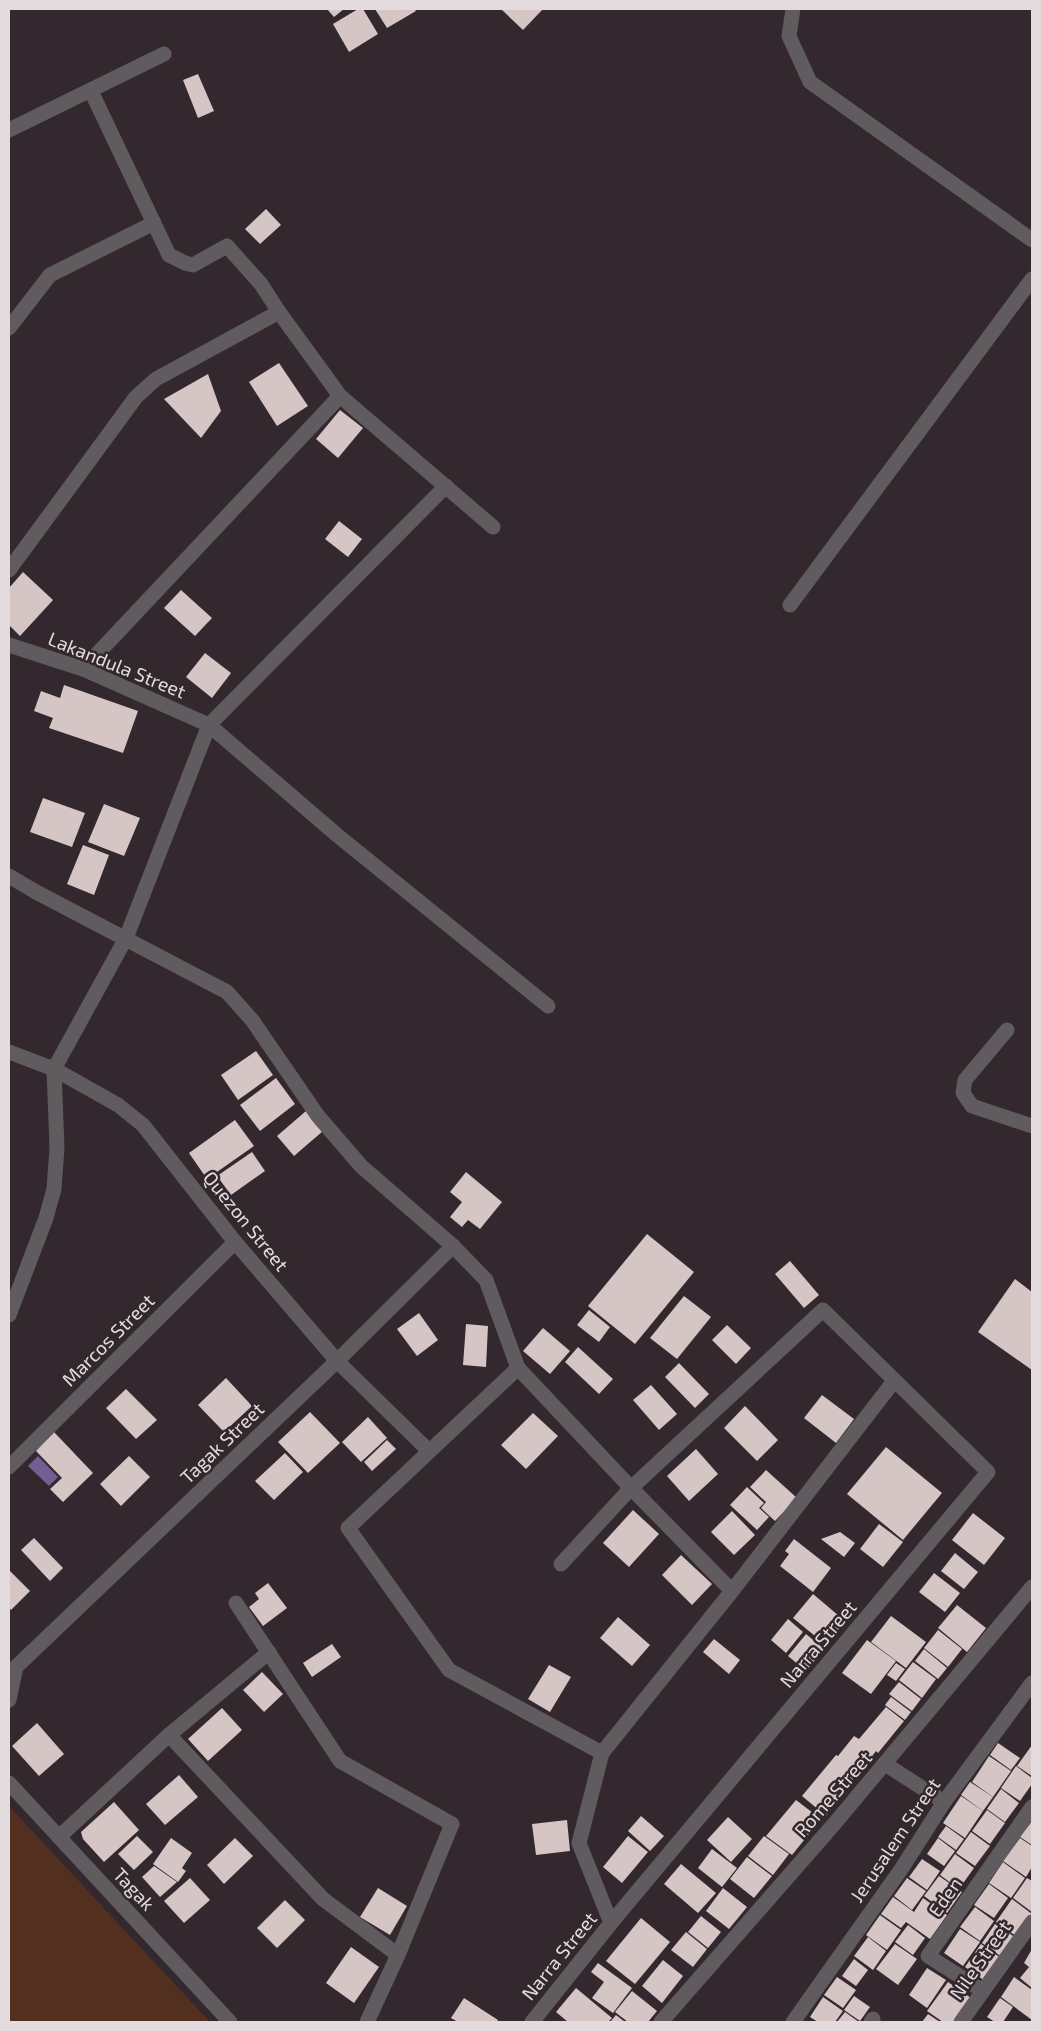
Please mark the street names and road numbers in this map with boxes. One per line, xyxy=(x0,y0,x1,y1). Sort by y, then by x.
street label: Lakandula Street xyxy=(45,626,189,703)
street label: Quezon Street xyxy=(199,1166,294,1275)
street label: Marcos Street xyxy=(57,1289,159,1391)
street label: Tagak Street xyxy=(175,1397,268,1488)
street label: Narra Street xyxy=(775,1595,861,1692)
street label: Rome Street xyxy=(789,1746,876,1841)
street label: Jerusalem Street xyxy=(845,1773,945,1906)
street label: Tagak xyxy=(109,1862,160,1915)
street label: Eden xyxy=(923,1873,966,1921)
street label: Narra Street xyxy=(516,1907,601,2004)
street label: Nile Street xyxy=(944,1916,1015,2004)

